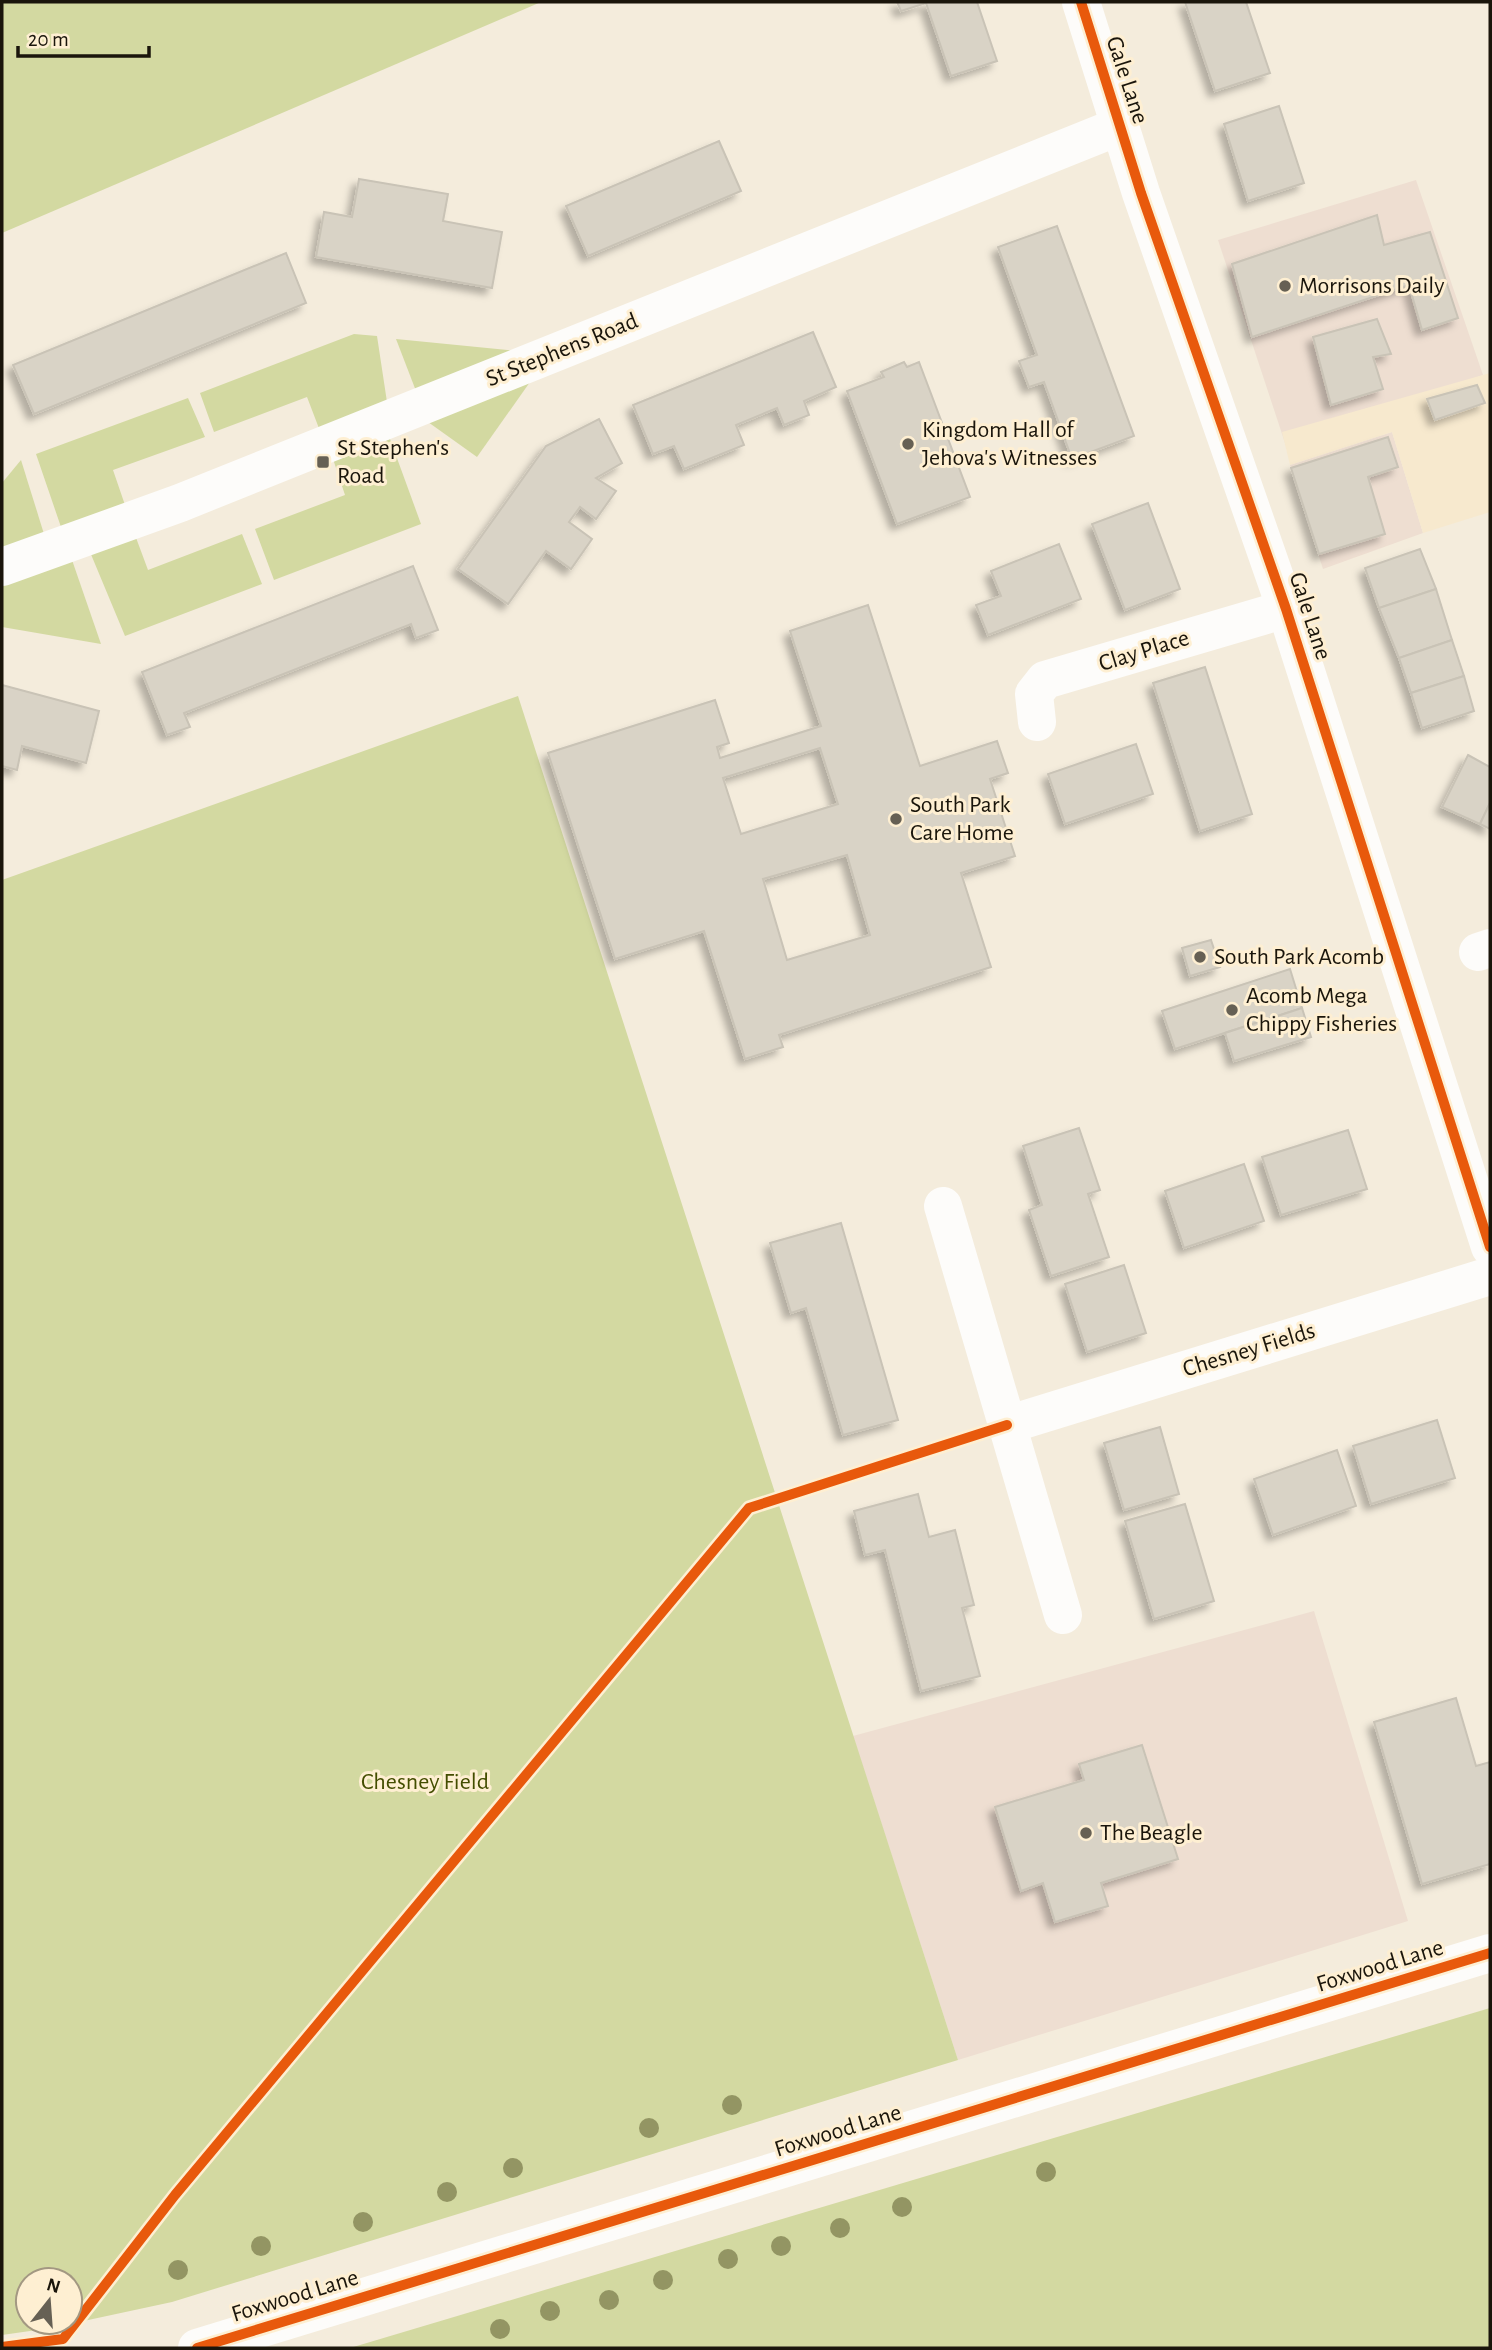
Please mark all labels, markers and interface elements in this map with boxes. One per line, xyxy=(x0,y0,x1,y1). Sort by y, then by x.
scale bar xyxy=(18,14,149,58)
text: 20 m xyxy=(28,29,69,50)
street label: Gale Lane xyxy=(1102,33,1152,127)
place label: Morrisons Daily xyxy=(1299,274,1445,298)
marker: Morrisons Daily xyxy=(1277,278,1293,294)
street label: St Stephens Road xyxy=(483,309,641,391)
place label: Kingdom Hall of Jehova's Witnesses xyxy=(922,418,1097,470)
place label: St Stephen's Road xyxy=(337,436,449,488)
marker: Kingdom Hall of Jehova's Witnesses xyxy=(900,436,916,452)
marker: St Stephen's Road xyxy=(315,454,331,470)
street label: Gale Lane xyxy=(1285,569,1335,663)
street label: Clay Place xyxy=(1096,626,1192,676)
place label: South Park Care Home xyxy=(910,793,1014,845)
marker: South Park Care Home xyxy=(888,811,904,827)
place label: South Park Acomb xyxy=(1214,945,1384,969)
marker: South Park Acomb xyxy=(1192,949,1208,965)
place label: Acomb Mega Chippy Fisheries xyxy=(1246,984,1397,1036)
marker: Acomb Mega Chippy Fisheries xyxy=(1224,1002,1240,1018)
street label: Chesney Fields xyxy=(1180,1318,1318,1382)
park label: Chesney Field xyxy=(361,1770,489,1794)
place label: The Beagle xyxy=(1100,1821,1203,1845)
marker: The Beagle xyxy=(1078,1825,1094,1841)
street label: Foxwood Lane xyxy=(1314,1935,1446,1997)
street label: Foxwood Lane xyxy=(772,2100,904,2162)
street label: Foxwood Lane xyxy=(229,2265,361,2327)
north arrow xyxy=(14,2266,84,2336)
text: N xyxy=(44,2275,63,2297)

